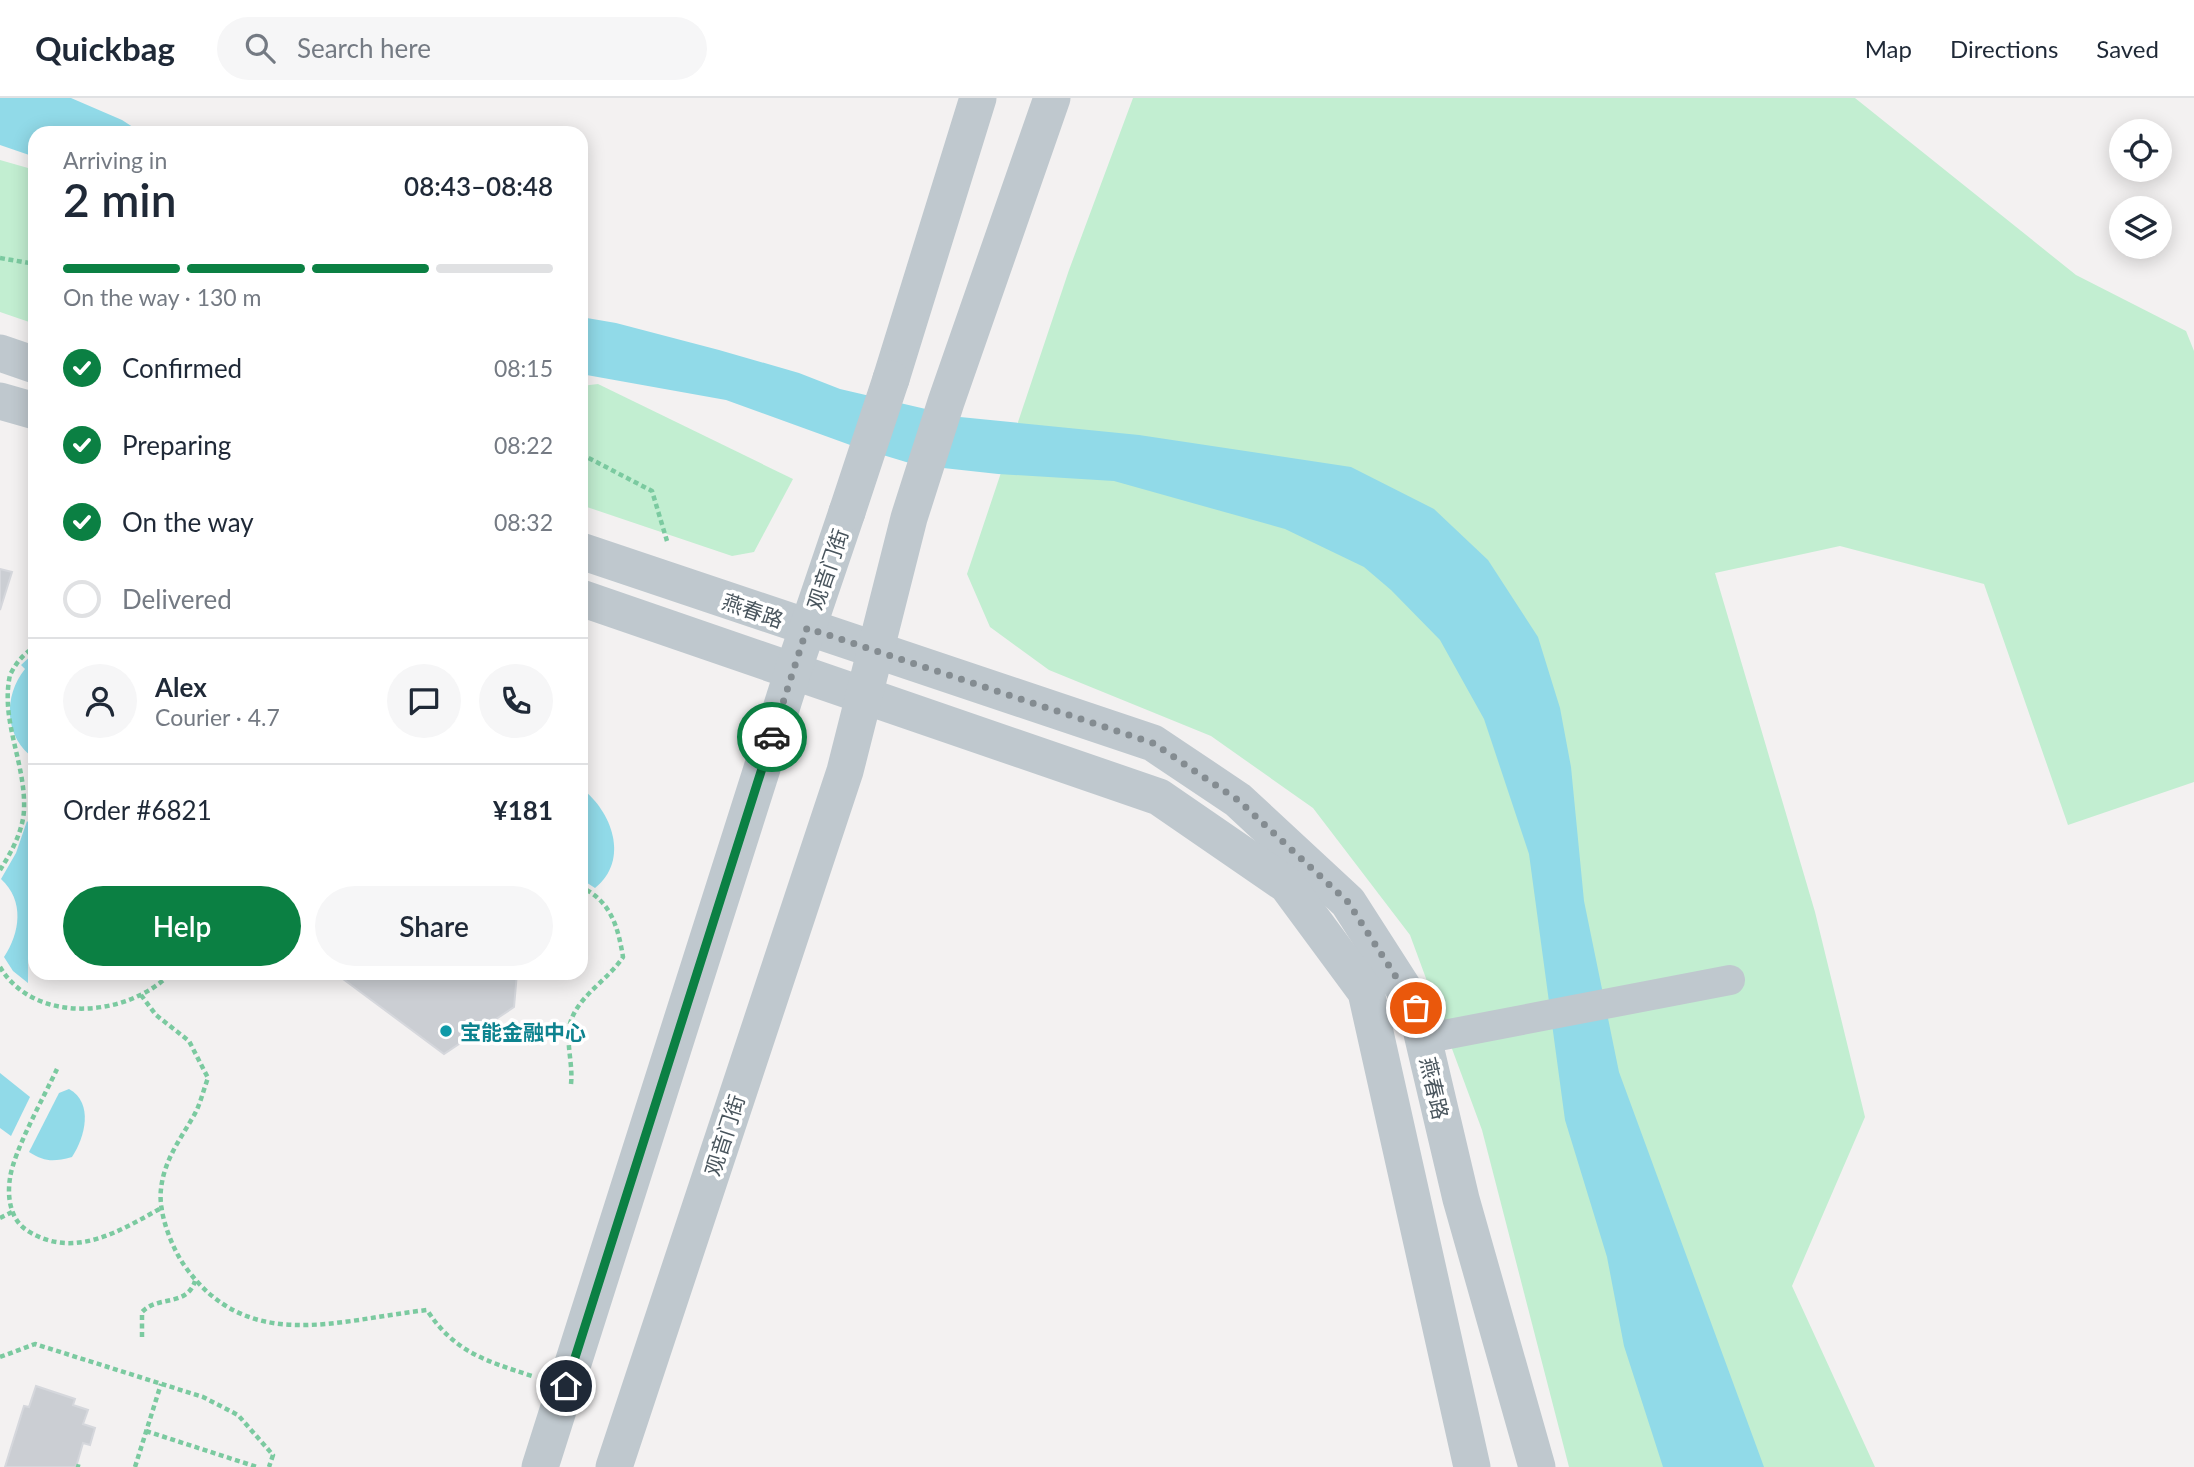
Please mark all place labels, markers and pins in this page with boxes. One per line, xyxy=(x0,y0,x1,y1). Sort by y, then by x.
pin xyxy=(1386,978,1446,1038)
place label: 宝能金融中心 xyxy=(460,1019,586,1044)
marker: 宝能金融中心 xyxy=(438,1023,454,1039)
pin xyxy=(536,1356,596,1416)

